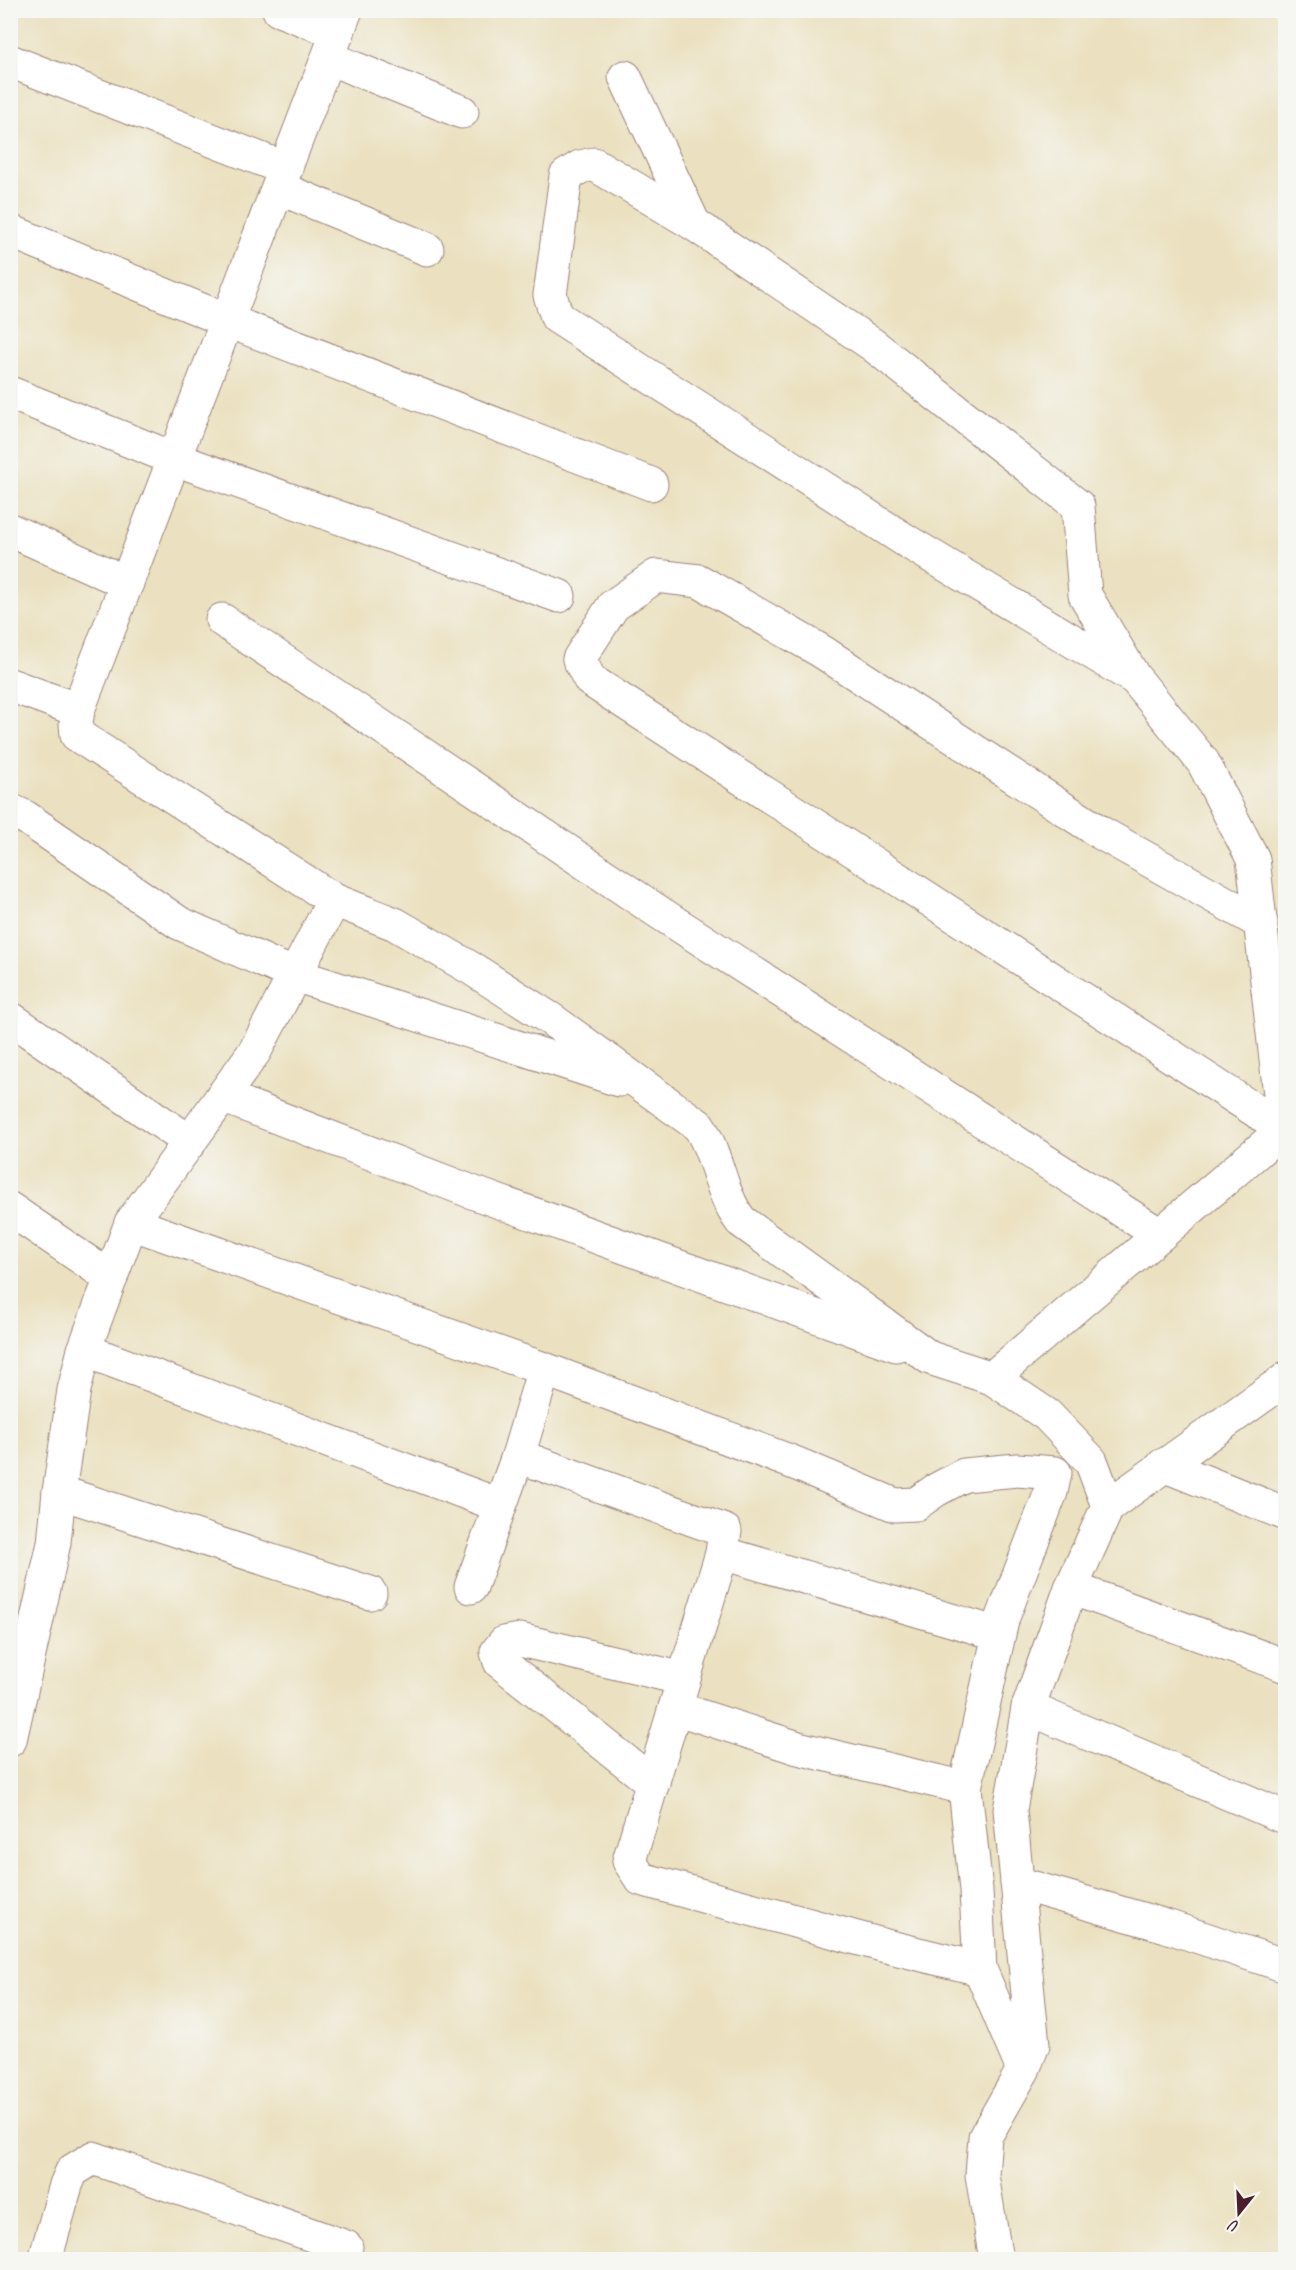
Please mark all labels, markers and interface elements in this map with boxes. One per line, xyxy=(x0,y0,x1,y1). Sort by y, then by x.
north arrow xyxy=(1209,2183,1269,2243)
text: U xyxy=(1225,2215,1241,2237)

